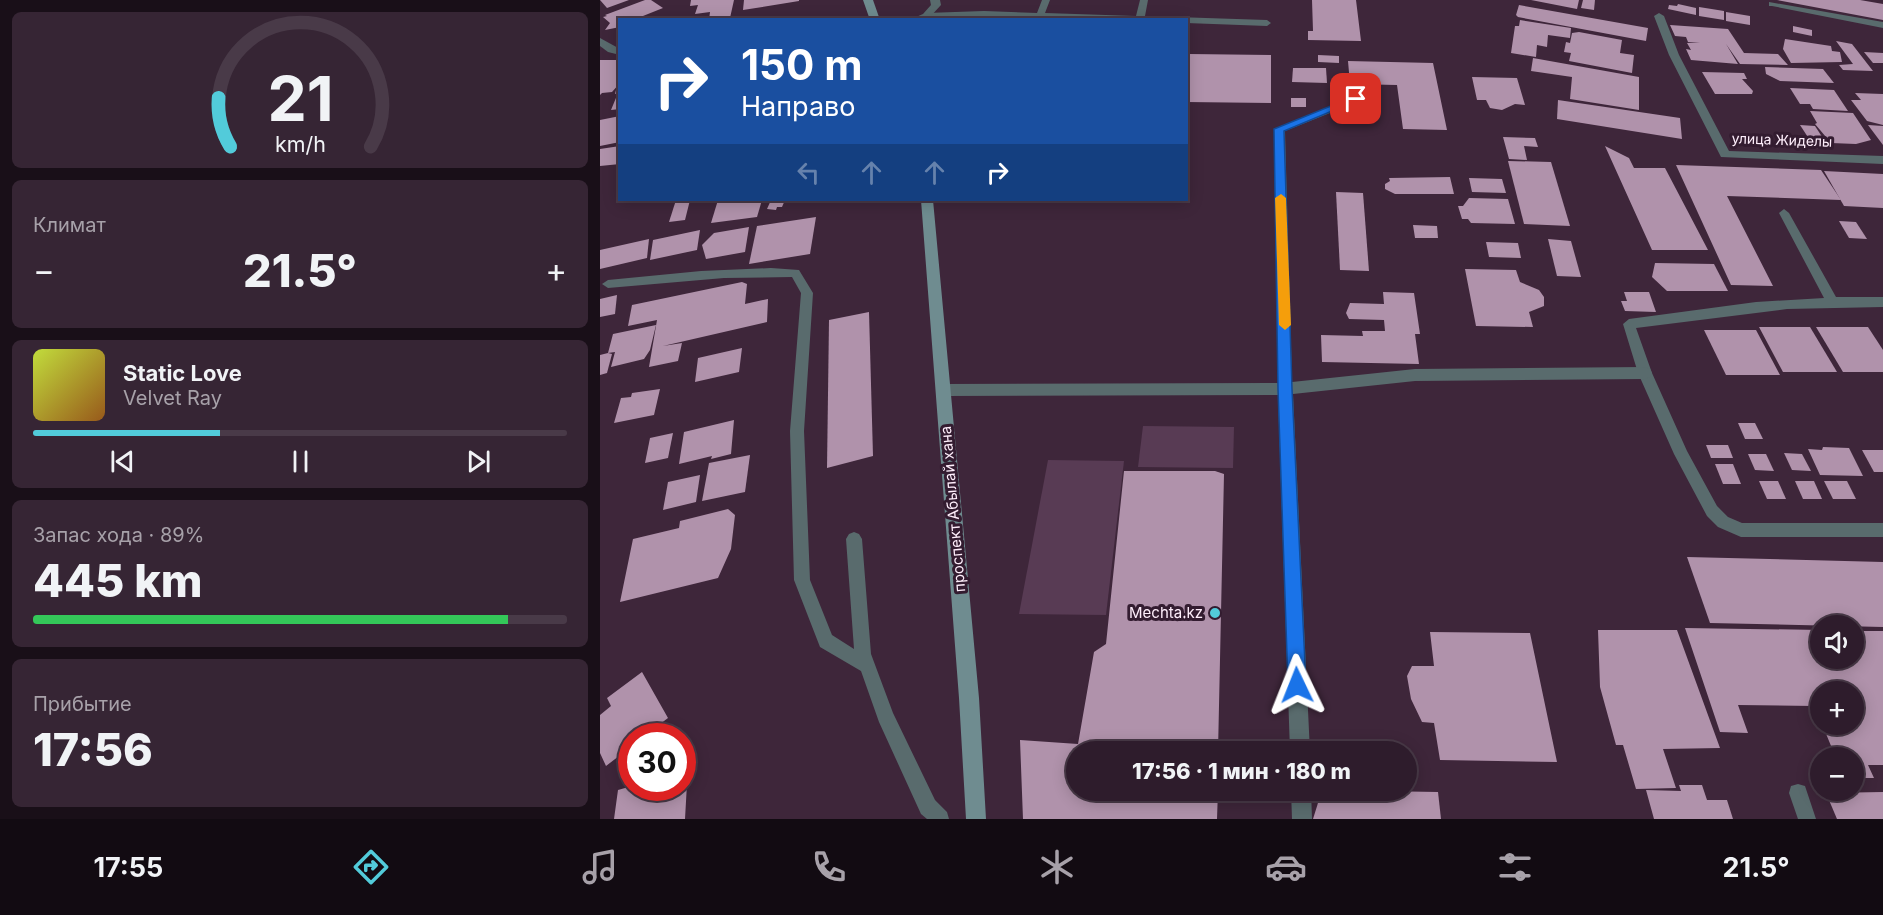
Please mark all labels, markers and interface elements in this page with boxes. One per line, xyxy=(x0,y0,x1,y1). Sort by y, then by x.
text: 150 m xyxy=(741,39,863,90)
icon: right xyxy=(642,42,720,120)
text: 21 xyxy=(267,61,333,136)
pin xyxy=(1330,73,1381,124)
icon: arrive xyxy=(1339,82,1372,115)
text: Направо xyxy=(741,90,856,123)
street label: улица Жиделы xyxy=(1731,129,1833,150)
text: km/h xyxy=(275,131,325,157)
icon: left xyxy=(792,156,825,189)
icon: ahead xyxy=(855,156,888,189)
icon: ahead xyxy=(918,156,951,189)
icon: right xyxy=(981,156,1014,189)
text: Климат xyxy=(33,213,106,237)
text: 21.5° xyxy=(243,243,357,298)
text: − xyxy=(33,250,55,290)
text: + xyxy=(545,250,567,290)
text: Static Love xyxy=(123,360,242,386)
text: Velvet Ray xyxy=(123,386,222,410)
street label: проспект Абылай хана xyxy=(936,425,969,593)
icon: previous xyxy=(106,445,139,478)
icon: pause xyxy=(284,445,317,478)
icon: next xyxy=(462,445,495,478)
text: Запас хода · 89% xyxy=(33,523,204,547)
text: 445 km xyxy=(33,553,203,608)
place label: Mechta.kz xyxy=(1129,603,1203,622)
marker: Mechta.kz xyxy=(1208,606,1222,620)
map controls xyxy=(1810,615,1864,801)
button: sound xyxy=(1810,615,1864,669)
position arrow xyxy=(1265,653,1329,717)
button: + xyxy=(1810,681,1864,735)
text: Прибытие xyxy=(33,692,132,716)
text: 17:56 xyxy=(33,722,153,777)
speed limit sign: 30 xyxy=(618,723,696,801)
button: − xyxy=(1810,747,1864,801)
text: 17:56 · 1 мин · 180 m xyxy=(1132,758,1351,784)
icon: directions xyxy=(350,846,392,888)
icon: music xyxy=(579,846,621,888)
icon: phone xyxy=(808,846,850,888)
icon: climate xyxy=(1036,846,1078,888)
icon: car xyxy=(1265,846,1307,888)
icon: filters xyxy=(1494,846,1536,888)
text: 17:55 xyxy=(93,851,163,884)
text: 21.5° xyxy=(1723,851,1790,884)

